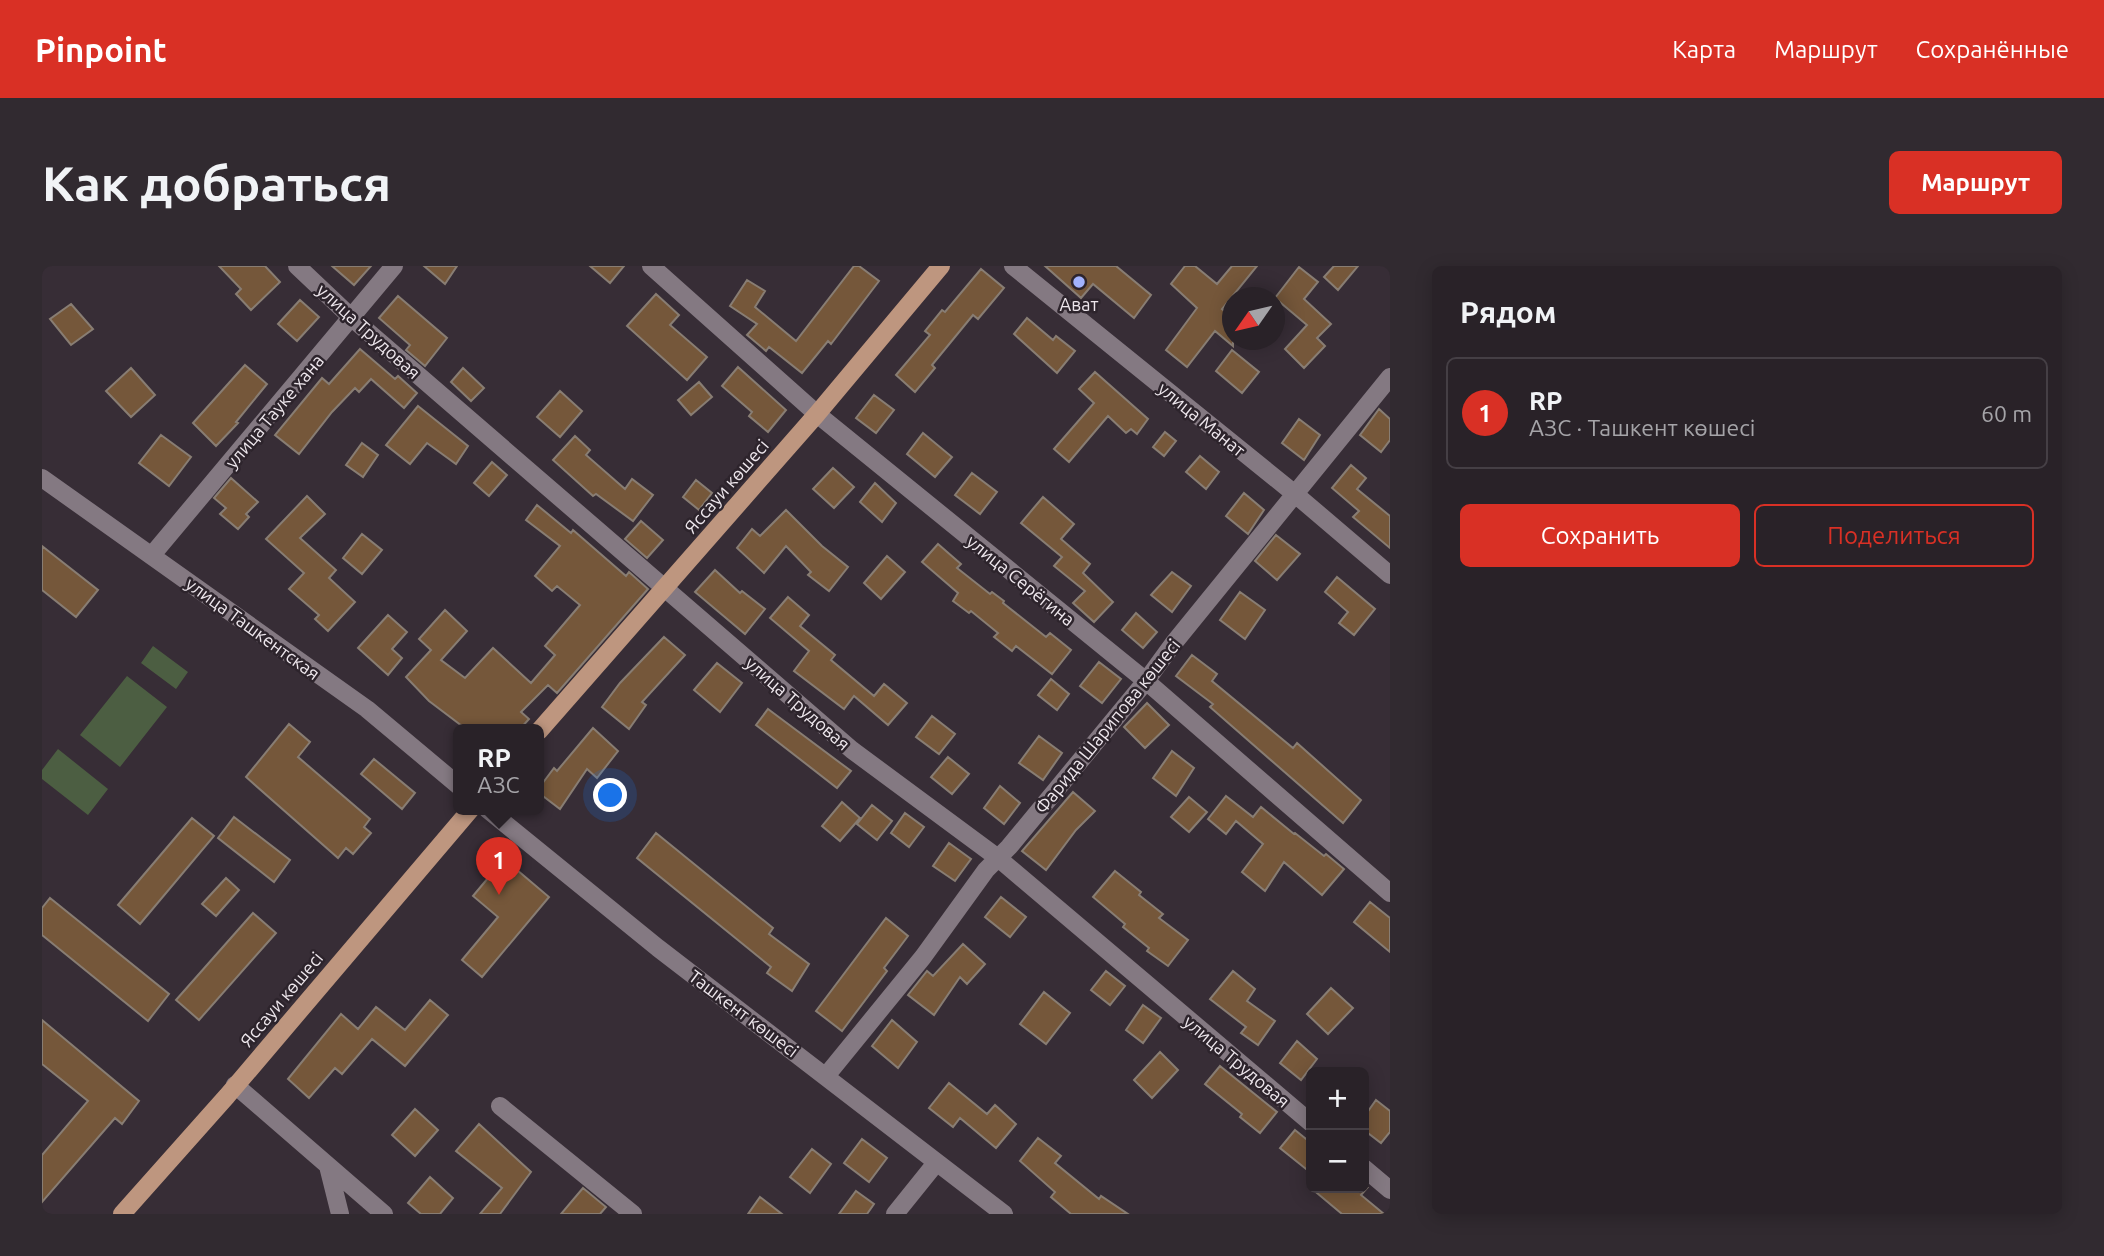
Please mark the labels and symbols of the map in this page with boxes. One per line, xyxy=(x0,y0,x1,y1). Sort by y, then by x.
marker: Ават xyxy=(1071,274,1087,290)
street label: улица Трудовая xyxy=(313,279,425,383)
north arrow xyxy=(1222,287,1285,350)
place label: Ават xyxy=(1060,294,1098,314)
street label: улица Тауке хана xyxy=(221,350,327,472)
street label: улица Манат xyxy=(1154,378,1250,460)
street label: Яссауи көшесі xyxy=(680,435,772,537)
street label: улица Серёгина xyxy=(963,531,1079,629)
street label: улица Ташкентская xyxy=(182,573,324,683)
street label: Фарида Шарипова көшесі xyxy=(1030,635,1184,817)
street label: улица Трудовая xyxy=(742,652,854,754)
your location xyxy=(593,778,627,812)
pin: 1 xyxy=(476,837,522,895)
street label: Яссауи көшесі xyxy=(236,948,326,1050)
street label: Ташкент көшесі xyxy=(685,965,803,1061)
street label: улица Трудовая xyxy=(1180,1011,1294,1111)

